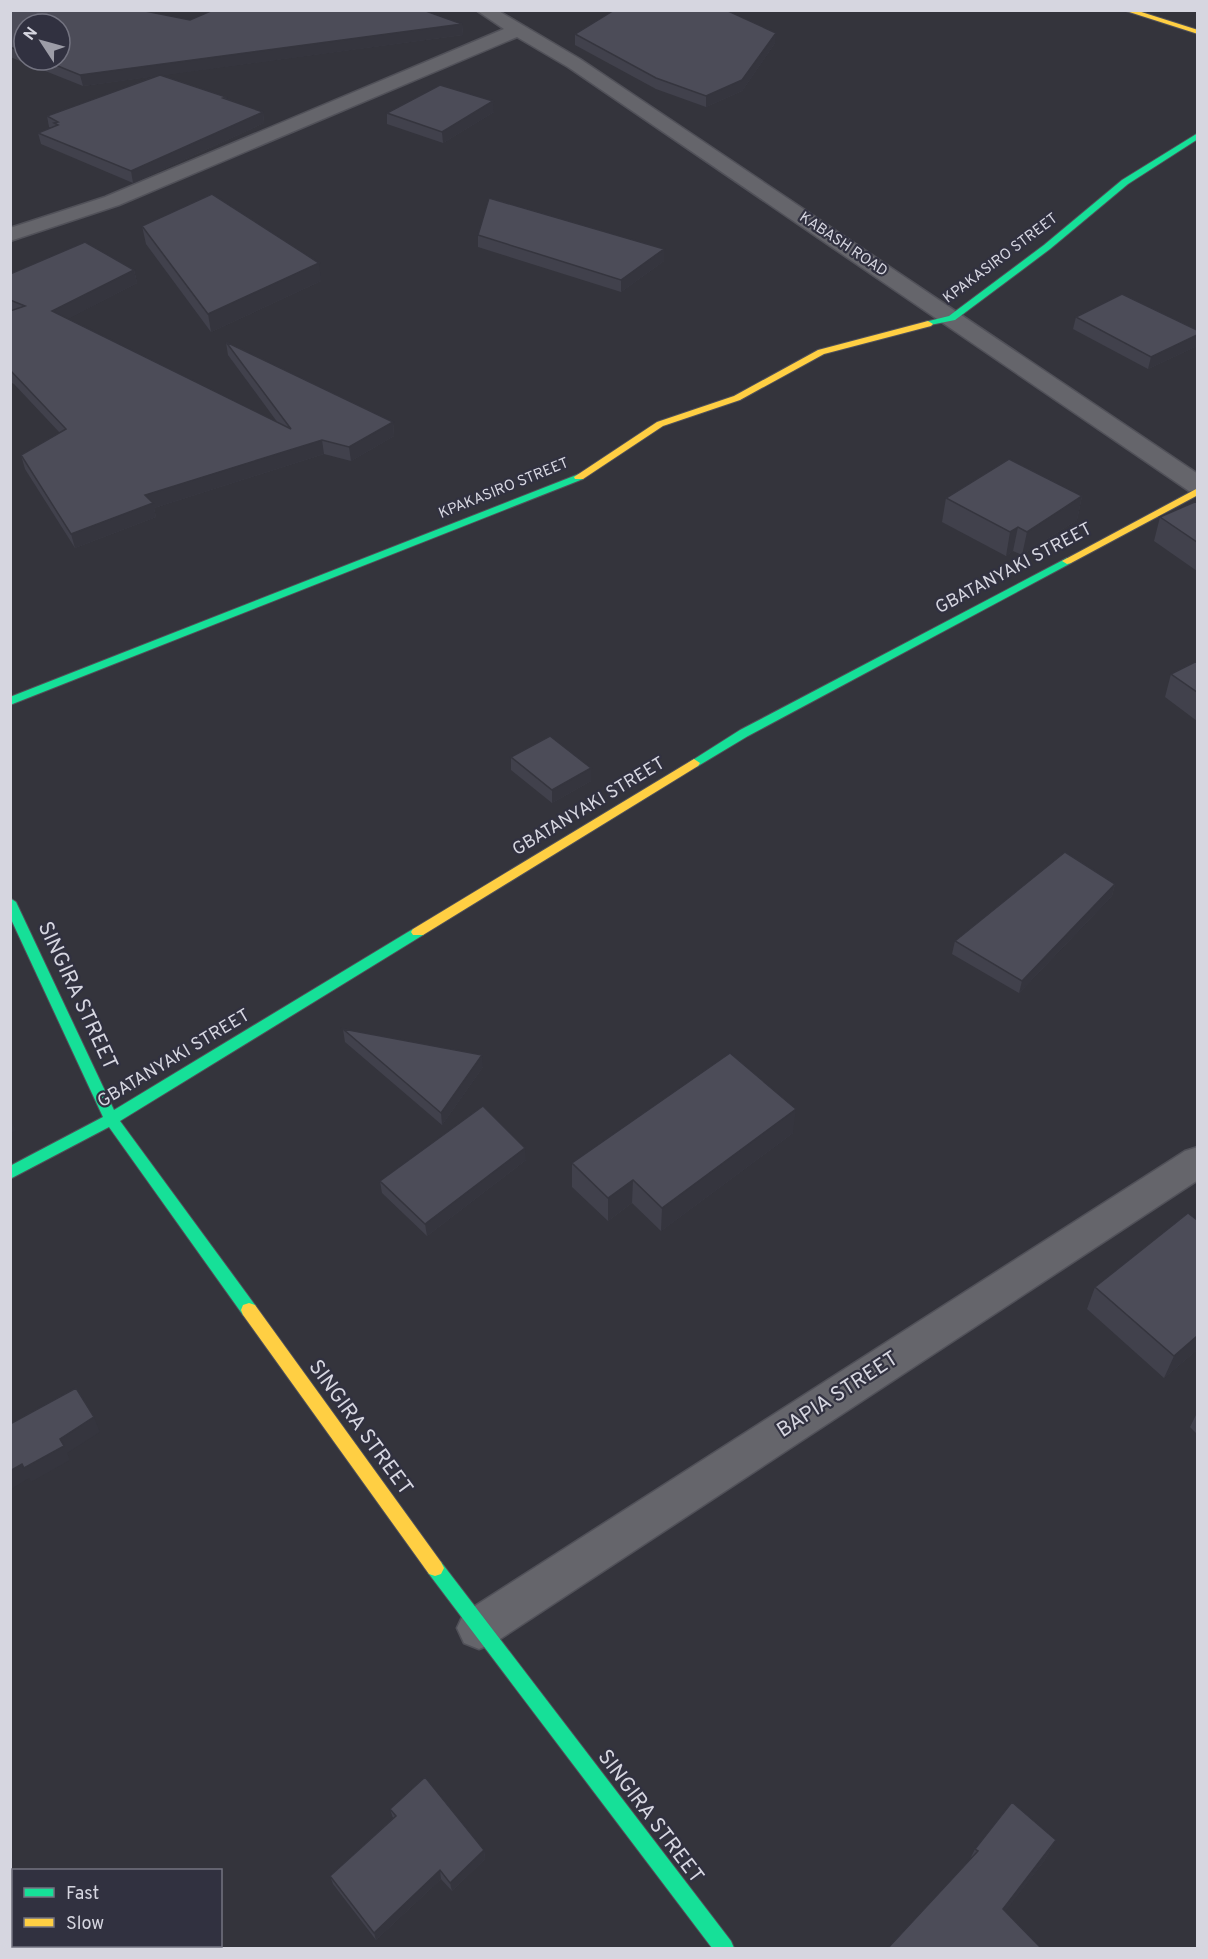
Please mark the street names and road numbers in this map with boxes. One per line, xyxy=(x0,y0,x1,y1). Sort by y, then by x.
street label: KABASH ROAD xyxy=(795,209,891,281)
street label: KPAKASIRO STREET xyxy=(940,210,1062,308)
street label: KPAKASIRO STREET xyxy=(436,454,572,524)
street label: GBATANYAKI STREET xyxy=(932,518,1096,620)
street label: GBATANYAKI STREET xyxy=(508,752,670,862)
street label: SINGIRA STREET xyxy=(31,917,123,1075)
street label: GBATANYAKI STREET xyxy=(93,1004,255,1114)
street label: BAPIA STREET xyxy=(772,1346,904,1444)
street label: SINGIRA STREET xyxy=(302,1355,418,1501)
street label: SINGIRA STREET xyxy=(591,1745,709,1889)

